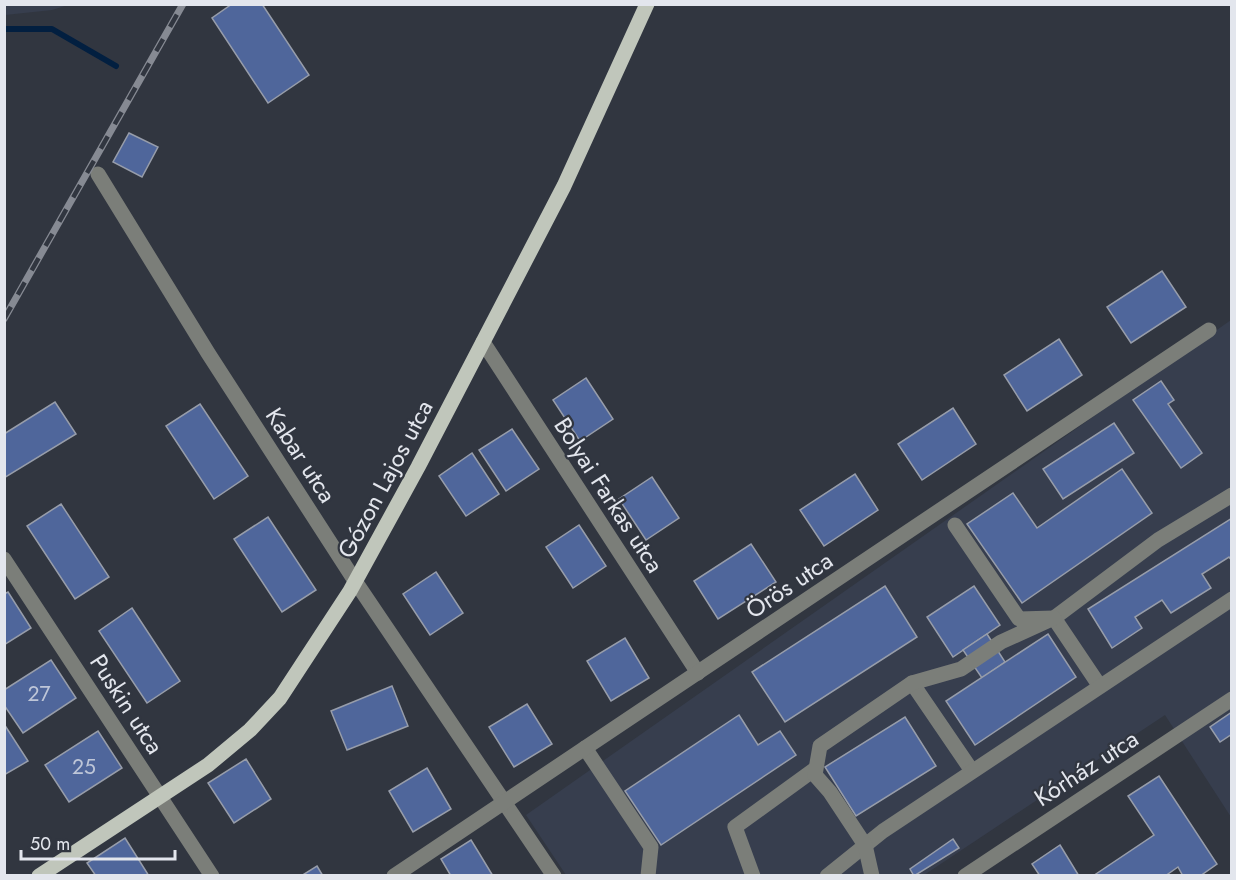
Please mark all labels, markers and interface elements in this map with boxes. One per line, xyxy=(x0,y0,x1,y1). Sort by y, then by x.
street label: Gózon Lajos utca xyxy=(329,394,441,564)
street label: Kabar utca xyxy=(257,401,345,509)
street label: Bolyai Farkas utca xyxy=(546,410,672,580)
street label: Örös utca xyxy=(739,543,839,627)
street label: Puskin utca xyxy=(82,647,172,761)
house number: 27 xyxy=(28,679,50,709)
street label: Kórház utca xyxy=(1027,721,1145,815)
house number: 25 xyxy=(72,752,96,782)
scale bar xyxy=(21,823,176,861)
text: 50 m xyxy=(30,831,70,857)

